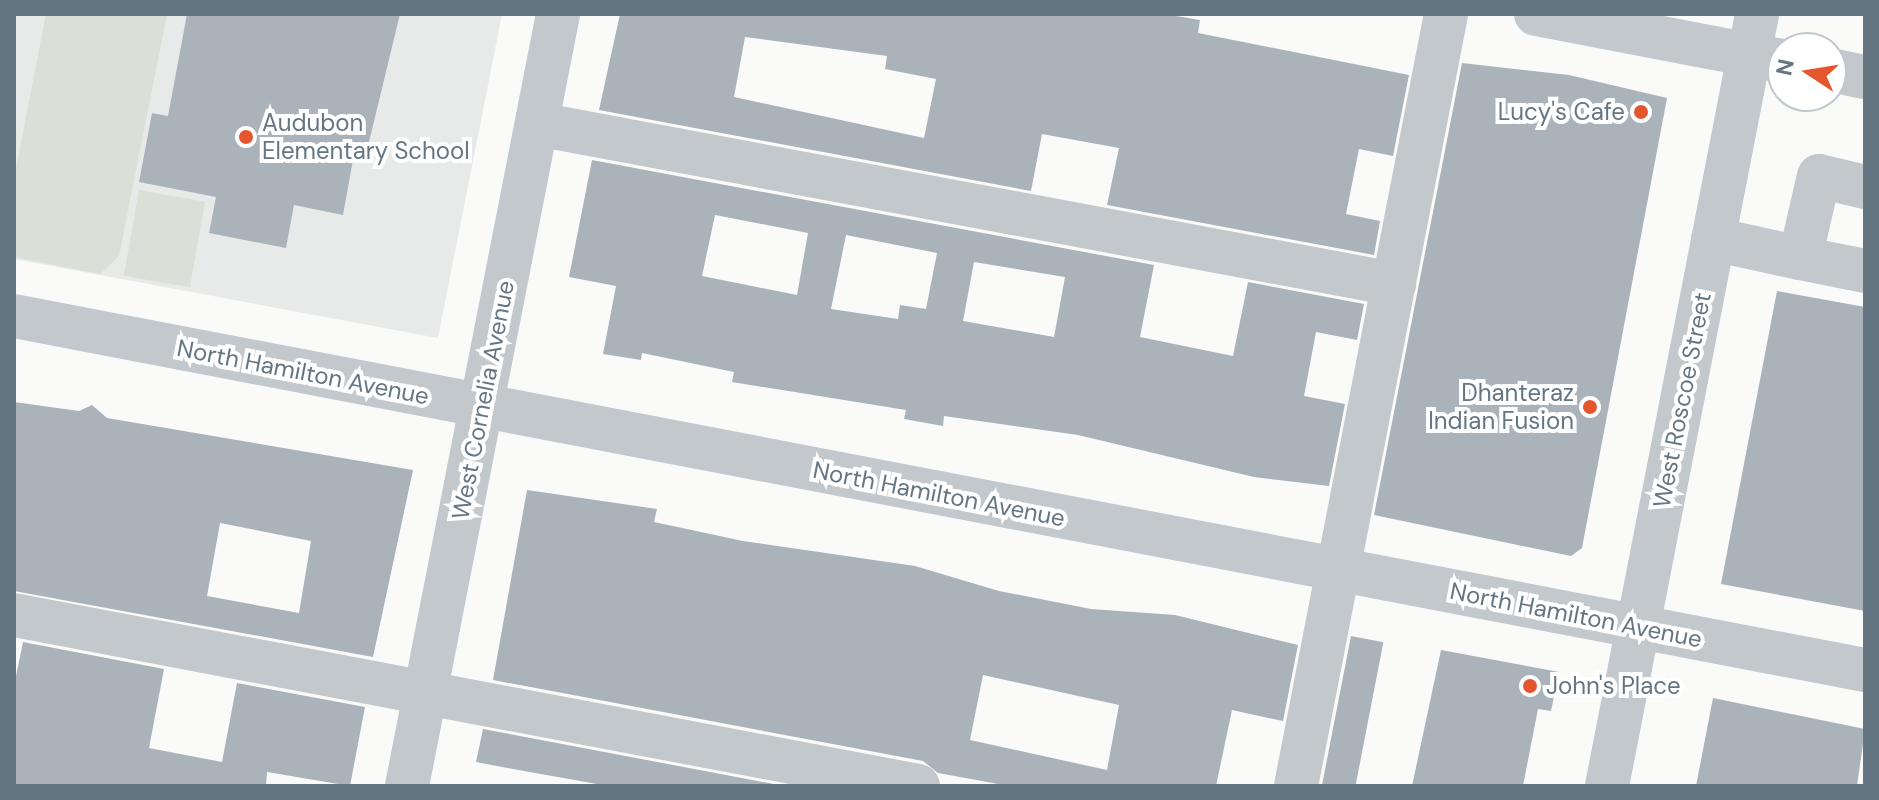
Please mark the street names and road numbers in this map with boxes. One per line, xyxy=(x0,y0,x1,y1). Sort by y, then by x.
street label: West Cornelia Avenue xyxy=(446,278,520,522)
street label: West Roscoe Street xyxy=(1647,290,1717,510)
street label: North Hamilton Avenue xyxy=(175,333,431,411)
street label: North Hamilton Avenue xyxy=(811,455,1067,533)
street label: North Hamilton Avenue xyxy=(1448,576,1704,654)

